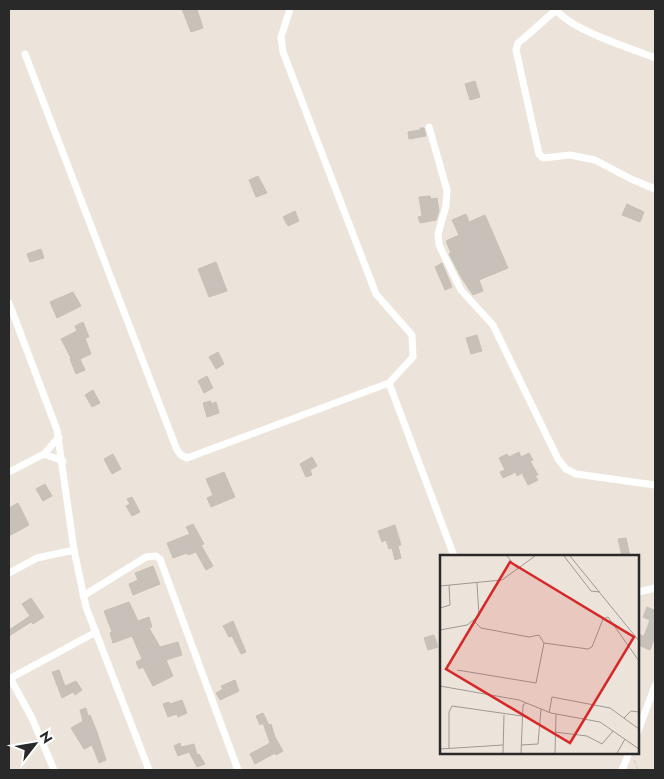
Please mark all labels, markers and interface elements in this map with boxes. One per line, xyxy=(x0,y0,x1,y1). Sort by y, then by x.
inset map xyxy=(440,555,639,754)
north arrow xyxy=(10,719,60,769)
text: N xyxy=(35,727,58,747)

